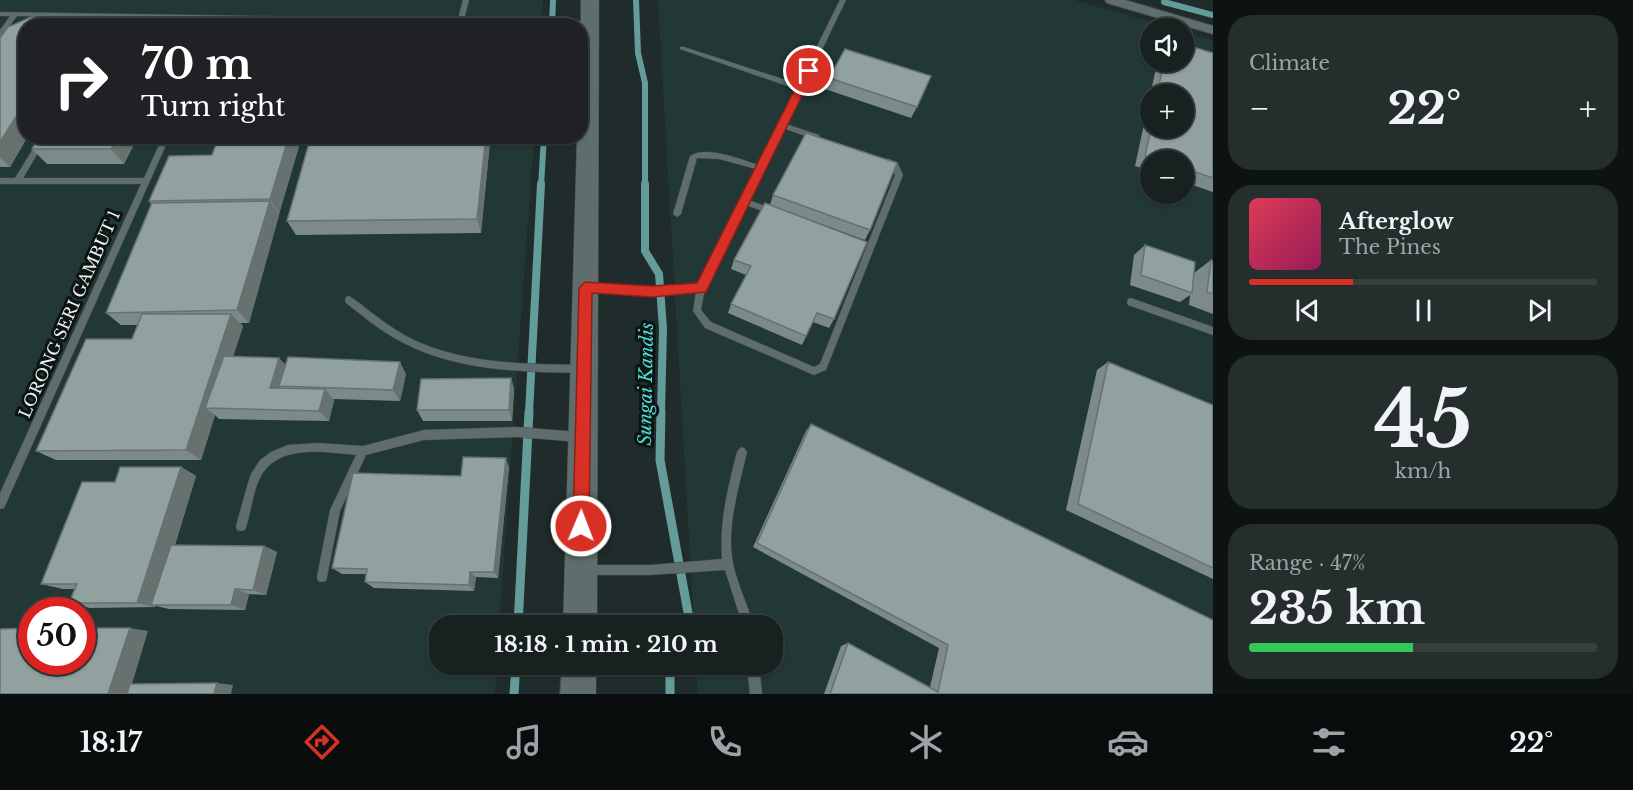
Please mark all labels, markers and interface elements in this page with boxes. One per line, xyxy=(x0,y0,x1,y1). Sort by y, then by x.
map controls xyxy=(1140,18,1194,204)
button: sound xyxy=(1140,18,1194,72)
text: 70 m xyxy=(141,38,252,90)
icon: right xyxy=(42,42,120,120)
pin xyxy=(783,45,834,96)
text: Climate xyxy=(1249,51,1330,75)
icon: arrive xyxy=(792,54,825,87)
text: 22° xyxy=(1388,80,1461,136)
button: + xyxy=(1140,84,1194,138)
text: − xyxy=(1249,88,1270,129)
text: + xyxy=(1579,88,1597,129)
text: Turn right xyxy=(141,90,285,123)
button: − xyxy=(1140,150,1194,204)
street label: LORONG SERI GAMBUT 1 xyxy=(14,207,124,421)
text: Afterglow xyxy=(1339,208,1454,235)
text: The Pines xyxy=(1339,235,1441,259)
icon: previous xyxy=(1291,294,1324,327)
icon: pause xyxy=(1407,294,1440,327)
icon: next xyxy=(1523,294,1556,327)
water label: Sungai Kandis xyxy=(634,322,658,446)
text: 45 xyxy=(1374,371,1472,468)
text: km/h xyxy=(1395,459,1451,483)
position arrow xyxy=(549,494,613,558)
text: Range · 47% xyxy=(1249,551,1365,575)
text: 235 km xyxy=(1249,580,1425,636)
speed limit sign: 50 xyxy=(18,597,96,675)
text: 18:18 · 1 min · 210 m xyxy=(494,631,718,658)
icon: directions xyxy=(301,721,343,763)
icon: music xyxy=(503,721,545,763)
icon: phone xyxy=(704,721,746,763)
icon: climate xyxy=(905,721,947,763)
icon: car xyxy=(1107,721,1149,763)
icon: filters xyxy=(1308,721,1350,763)
text: 18:17 xyxy=(80,726,142,759)
text: 22° xyxy=(1509,726,1553,759)

